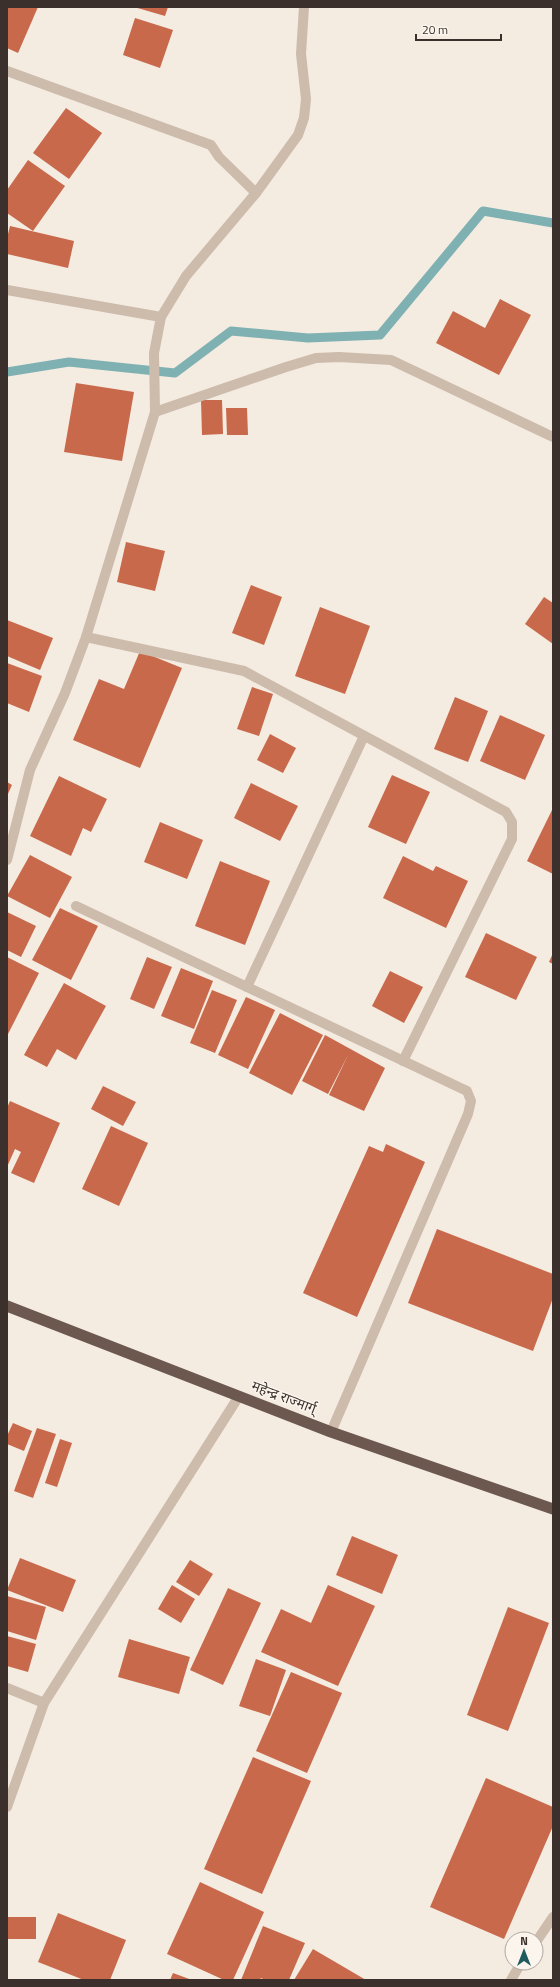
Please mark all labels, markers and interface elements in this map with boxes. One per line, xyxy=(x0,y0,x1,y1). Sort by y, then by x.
scale bar xyxy=(416,16,501,42)
text: 20 m xyxy=(422,20,448,39)
street label: महेन्द्र राज्मार्ग् xyxy=(249,1375,321,1419)
north arrow xyxy=(504,1931,544,1971)
text: N xyxy=(520,1933,528,1949)

